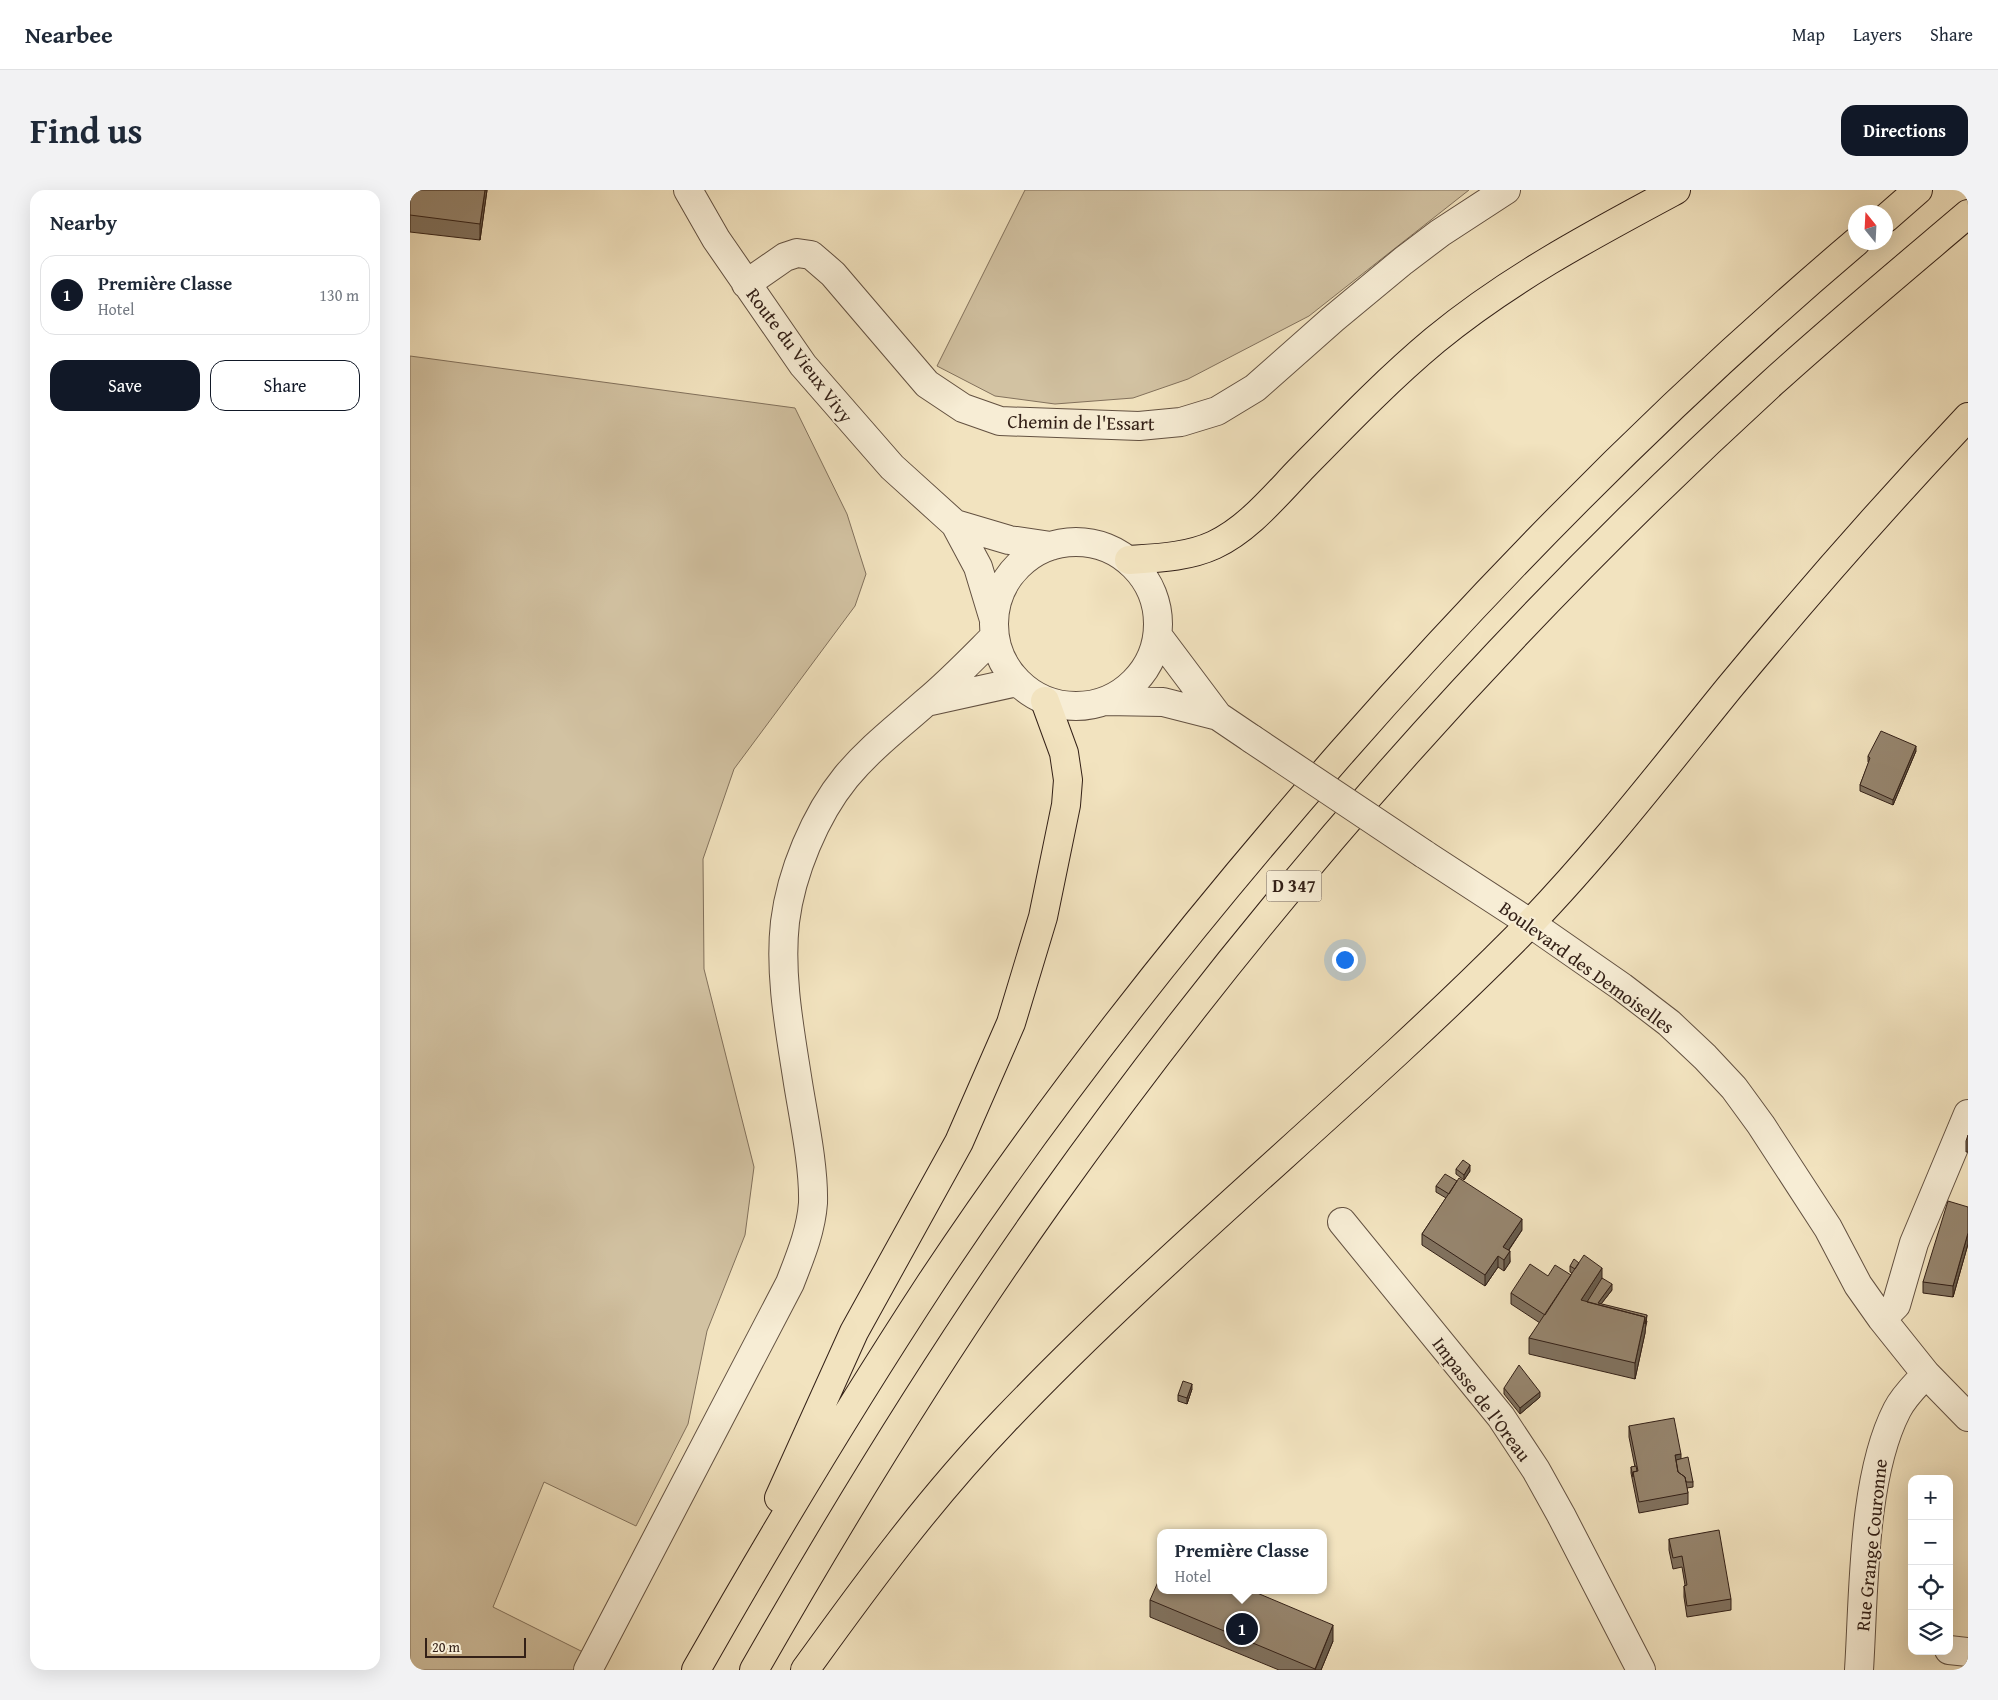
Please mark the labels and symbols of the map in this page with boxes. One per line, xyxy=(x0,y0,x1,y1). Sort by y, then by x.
north arrow xyxy=(1848,205,1893,250)
street label: Route du Vieux Vivy xyxy=(740,282,861,429)
street label: Chemin de l'Essart xyxy=(1007,407,1155,437)
road number: D 347 xyxy=(1266,870,1322,901)
street label: Boulevard des Demoiselles xyxy=(1494,894,1680,1040)
your location xyxy=(1332,947,1358,973)
street label: Impasse de l'Oreau xyxy=(1426,1331,1539,1468)
street label: Rue Grange Couronne xyxy=(1848,1457,1894,1633)
pin: 1 xyxy=(1226,1610,1258,1648)
scale bar xyxy=(425,1635,526,1658)

